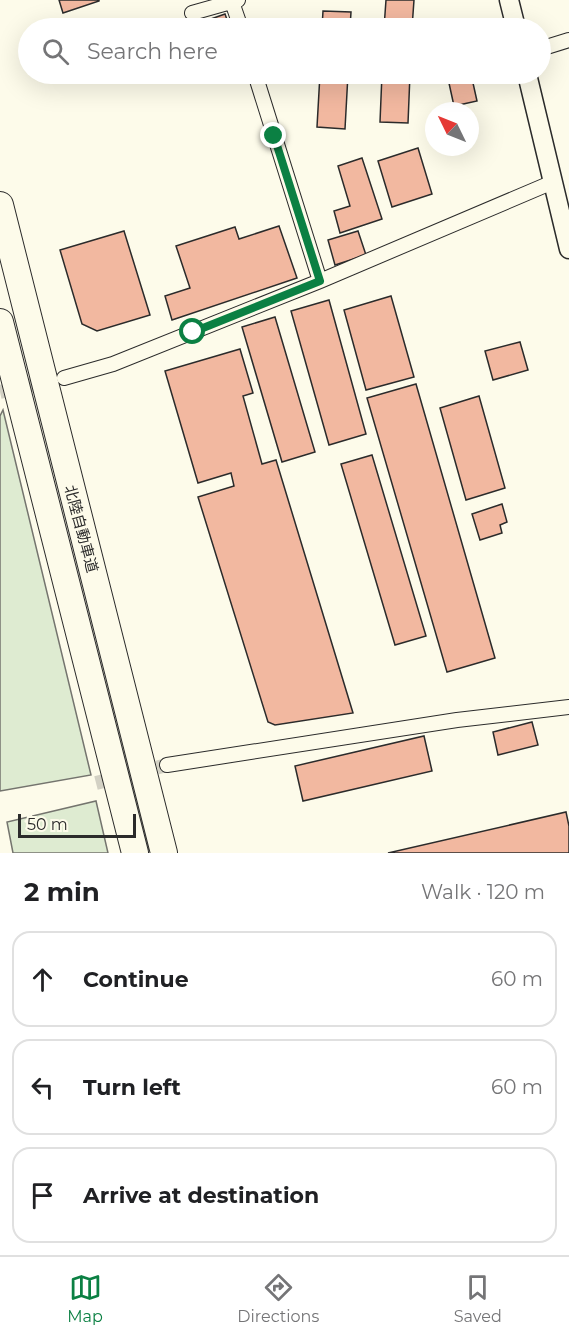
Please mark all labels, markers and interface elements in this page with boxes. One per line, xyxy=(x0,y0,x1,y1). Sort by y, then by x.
search box xyxy=(18,18,551,84)
icon: search xyxy=(39,35,72,68)
text: Search here xyxy=(87,38,218,65)
north arrow xyxy=(425,102,479,156)
route end xyxy=(260,122,286,148)
route start xyxy=(179,318,205,344)
street label: 北陸自動車道 xyxy=(61,483,102,575)
scale bar xyxy=(18,811,136,838)
text: 50 m xyxy=(27,815,68,834)
text: 2 min xyxy=(24,876,100,908)
text: Walk · 120 m xyxy=(421,880,545,904)
icon: ahead xyxy=(26,963,59,996)
text: Continue xyxy=(83,966,189,993)
text: 60 m xyxy=(491,967,543,991)
icon: left xyxy=(26,1071,59,1104)
text: Turn left xyxy=(83,1074,181,1101)
text: 60 m xyxy=(491,1075,543,1099)
icon: arrive xyxy=(26,1179,59,1212)
text: Arrive at destination xyxy=(83,1182,319,1209)
tab: Map xyxy=(67,1271,103,1326)
tab: Directions xyxy=(237,1271,319,1326)
tab: Saved xyxy=(454,1271,502,1326)

